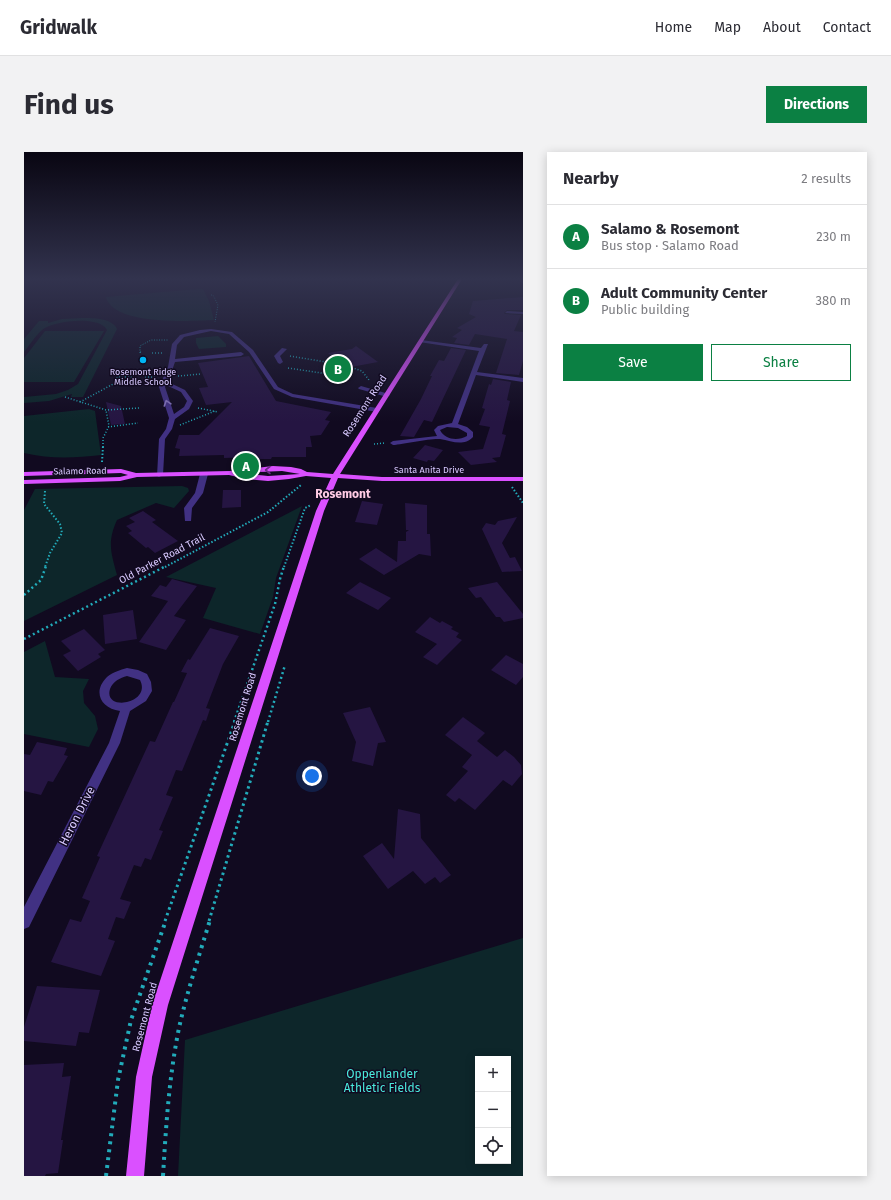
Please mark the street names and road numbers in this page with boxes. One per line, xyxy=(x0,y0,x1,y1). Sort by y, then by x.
street label: Rosemont Road xyxy=(341,373,389,439)
street label: Santa Anita Drive xyxy=(394,465,464,475)
street label: Salamo Road xyxy=(53,466,107,476)
street label: Old Parker Road Trail xyxy=(117,531,207,587)
street label: Rosemont Road xyxy=(227,671,259,743)
street label: Heron Drive xyxy=(56,784,98,848)
street label: Rosemont Road xyxy=(130,981,160,1053)

